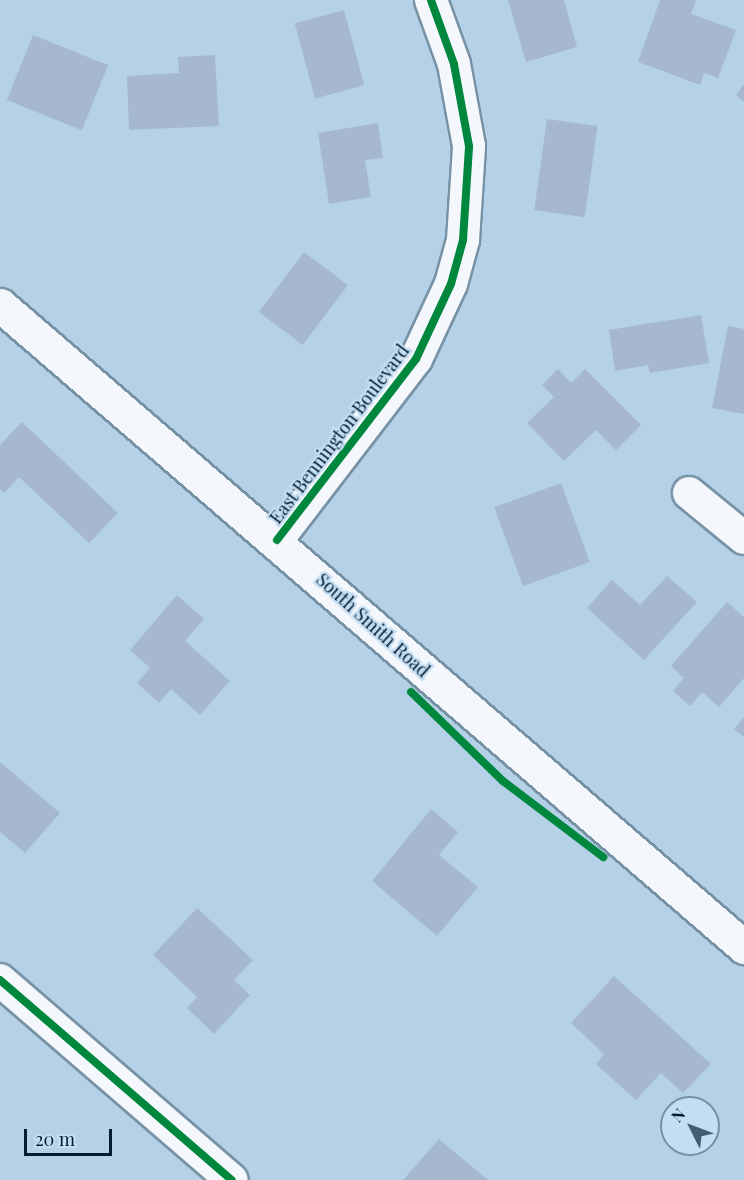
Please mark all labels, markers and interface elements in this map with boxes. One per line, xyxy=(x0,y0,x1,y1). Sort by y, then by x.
street label: East Bennington Boulevard xyxy=(265,340,413,528)
street label: South Smith Road xyxy=(312,569,434,681)
north arrow xyxy=(660,1096,720,1156)
text: N xyxy=(666,1104,689,1126)
scale bar xyxy=(27,1117,116,1155)
text: 20 m xyxy=(35,1127,75,1151)

